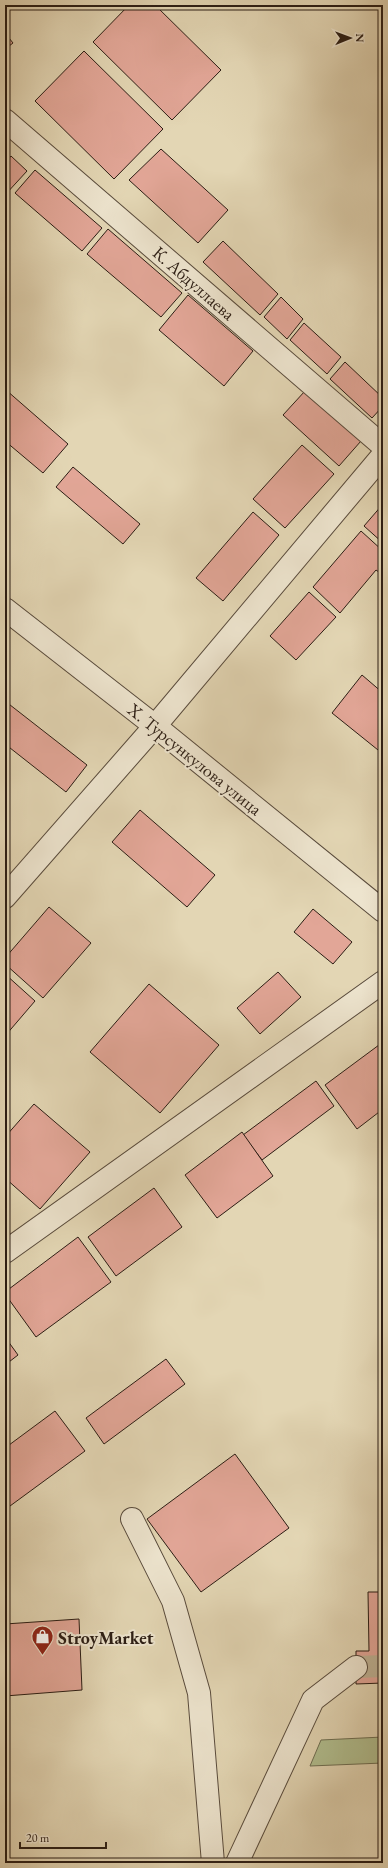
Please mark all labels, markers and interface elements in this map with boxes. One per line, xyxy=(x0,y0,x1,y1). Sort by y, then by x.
north arrow xyxy=(330,18,370,58)
text: N xyxy=(353,33,367,42)
street label: К. Абдуллаева xyxy=(148,241,241,326)
street label: Х. Турсункулова улица xyxy=(122,697,267,821)
shop icon: StroyMarket xyxy=(30,1624,56,1657)
place label: StroyMarket xyxy=(58,1626,154,1649)
scale bar xyxy=(20,1824,106,1850)
text: 20 m xyxy=(26,1830,50,1846)

